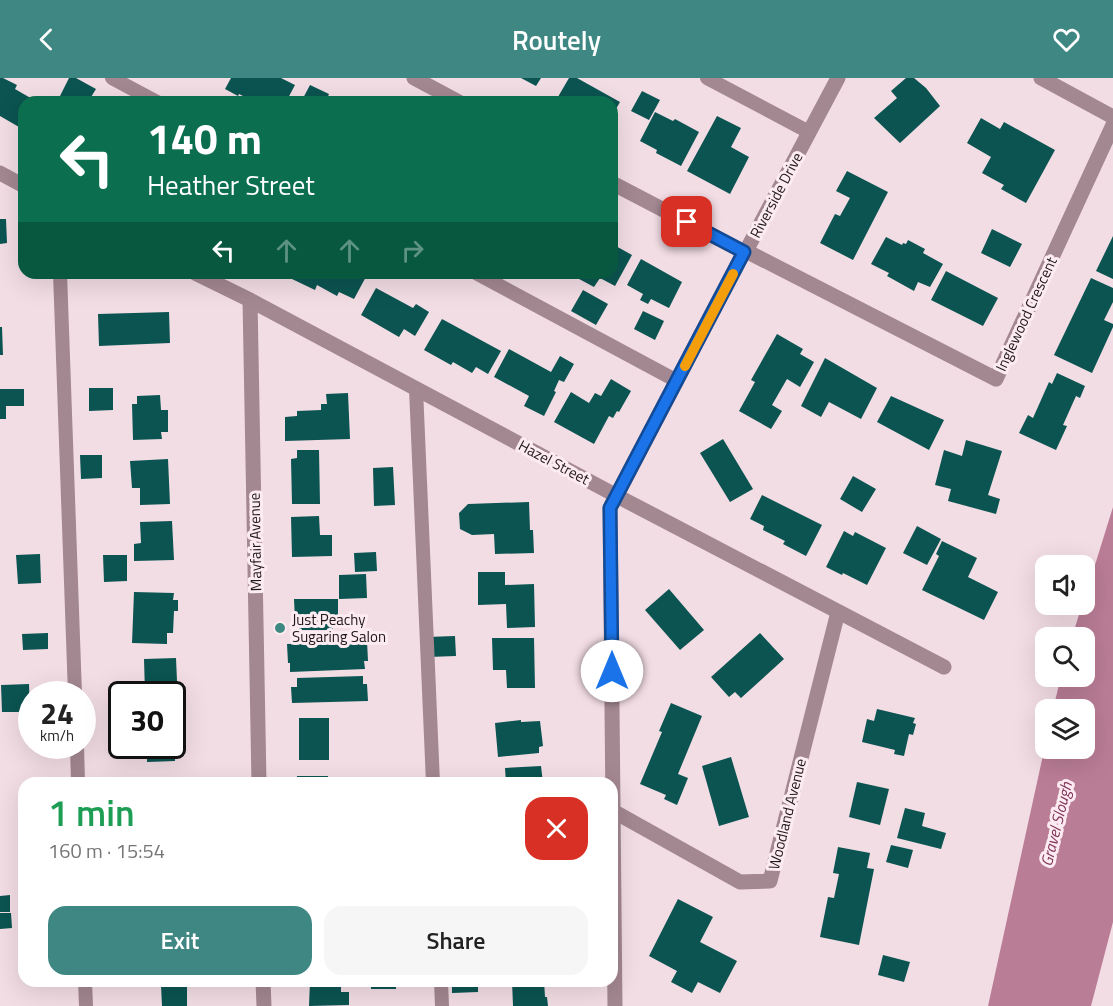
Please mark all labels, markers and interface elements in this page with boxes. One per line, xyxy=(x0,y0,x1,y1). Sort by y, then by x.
text: Routely xyxy=(512,19,601,60)
icon: back xyxy=(30,23,63,56)
icon: heart xyxy=(1050,23,1083,56)
text: 140 m xyxy=(147,106,262,170)
icon: left xyxy=(48,120,126,198)
street label: Riverside Drive xyxy=(744,148,808,242)
text: Heather Street xyxy=(147,164,315,205)
pin xyxy=(661,196,712,247)
icon: arrive xyxy=(670,205,703,238)
icon: left xyxy=(207,234,240,267)
icon: ahead xyxy=(270,234,303,267)
icon: ahead xyxy=(333,234,366,267)
icon: right xyxy=(396,234,429,267)
street label: Inglewood Crescent xyxy=(989,252,1063,375)
street label: Hazel Street xyxy=(514,434,594,491)
street label: Mayfair Avenue xyxy=(243,493,267,591)
map controls xyxy=(1035,555,1095,759)
button: sound xyxy=(1035,555,1095,615)
place label: Just Peachy Sugaring Salon xyxy=(292,608,386,648)
marker: Just Peachy Sugaring Salon xyxy=(273,621,287,635)
button: search xyxy=(1035,627,1095,687)
position arrow xyxy=(580,639,644,703)
speed limit sign: 30 xyxy=(108,681,186,759)
text: 24 xyxy=(40,690,74,736)
button: layers xyxy=(1035,699,1095,759)
text: km/h xyxy=(40,724,74,747)
street label: Woodland Avenue xyxy=(762,756,812,872)
water label: Gravel Slough xyxy=(1034,778,1078,869)
text: 1 min xyxy=(48,785,135,840)
button: close xyxy=(525,797,588,860)
text: 160 m · 15:54 xyxy=(48,835,165,866)
button: Exit xyxy=(48,906,312,975)
button: Share xyxy=(324,906,588,975)

